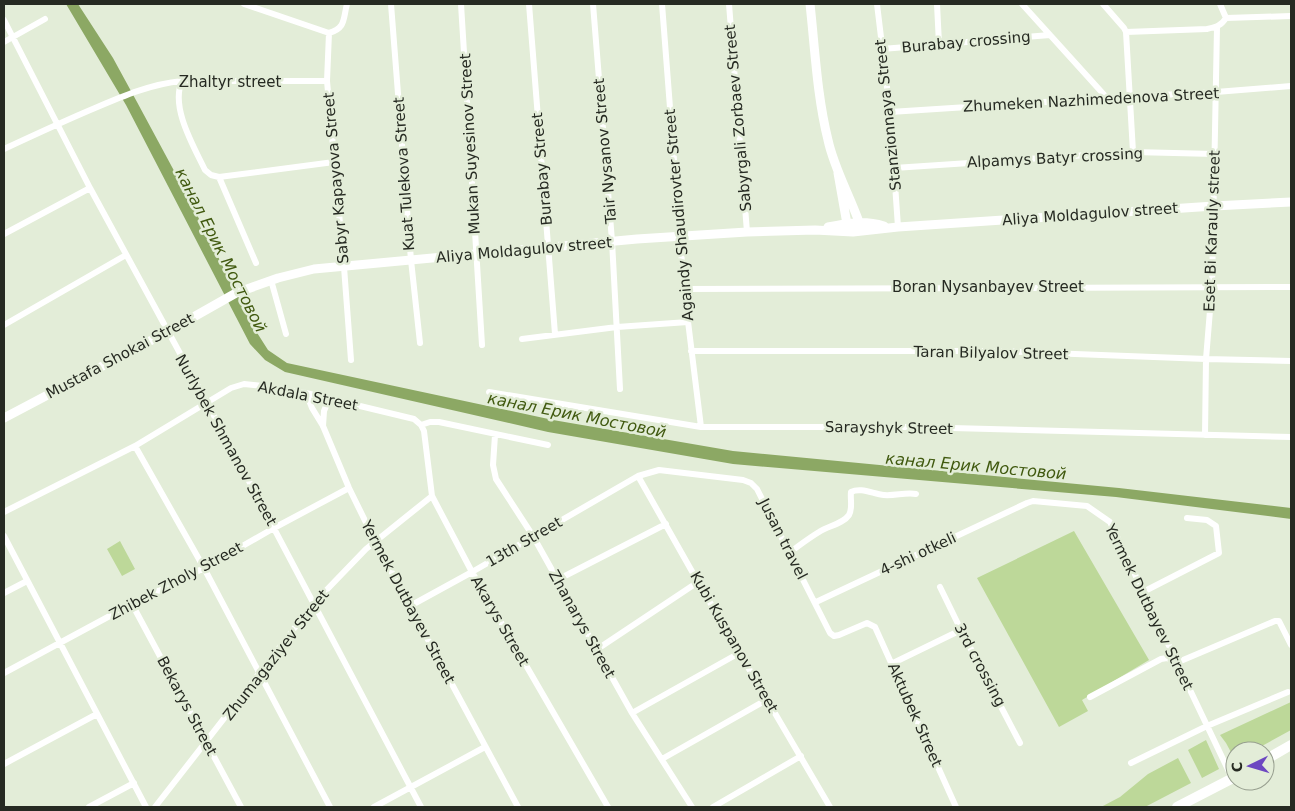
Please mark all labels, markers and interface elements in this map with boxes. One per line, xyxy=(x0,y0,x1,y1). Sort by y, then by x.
street label: Sabyrgali Zorbaev Street xyxy=(721,24,755,212)
street label: Burabay crossing xyxy=(901,27,1031,57)
street label: Stanzionnaya Street xyxy=(871,38,905,192)
street label: Mukan Suyesinov Street xyxy=(456,53,484,235)
street label: Zhaltyr street xyxy=(179,73,281,91)
street label: Tair Nysanov Street xyxy=(590,77,620,226)
street label: Zhumeken Nazhimedenova Street xyxy=(962,84,1220,116)
street label: Sabyr Kapayova Street xyxy=(320,91,352,264)
street label: Kuat Tulekova Street xyxy=(390,96,418,251)
street label: Againdy Shaudirovter Street xyxy=(661,108,697,322)
street label: Burabay Street xyxy=(528,112,556,226)
street label: Alpamys Batyr crossing xyxy=(966,144,1144,172)
street label: Eset Bi Karauly street xyxy=(1200,150,1224,312)
water label: канал Ерик Мостовой xyxy=(171,165,271,335)
street label: Aliya Moldagulov street xyxy=(1001,199,1179,229)
street label: Aliya Moldagulov street xyxy=(435,233,613,267)
street label: Boran Nysanbayev Street xyxy=(892,278,1084,296)
street label: Mustafa Shokai Street xyxy=(43,309,197,403)
street label: Taran Bilyalov Street xyxy=(912,343,1069,363)
street label: Nurlybek Shmanov Street xyxy=(171,351,281,529)
street label: Akdala Street xyxy=(257,377,360,415)
water label: канал Ерик Мостовой xyxy=(486,388,668,442)
street label: Sarayshyk Street xyxy=(825,418,953,438)
water label: канал Ерик Мостовой xyxy=(885,449,1067,483)
street label: Jusan travel xyxy=(754,494,811,583)
street label: 13th Street xyxy=(483,513,565,571)
street label: Yermek Dutbayev Street xyxy=(357,516,459,687)
street label: Yermek Dutbayev Street xyxy=(1100,520,1197,693)
street label: 4-shi otkeli xyxy=(877,529,959,579)
street label: Zhibek Zholy Street xyxy=(106,538,246,624)
street label: Zhanarys Street xyxy=(545,567,619,681)
street label: Kubi Kuspanov Street xyxy=(686,568,782,716)
street label: Akarys Street xyxy=(467,573,533,669)
street label: Zhumagaziyev Street xyxy=(219,586,333,724)
street label: 3rd crossing xyxy=(950,620,1010,710)
street label: Bekarys Street xyxy=(153,653,221,759)
street label: Aktubek Street xyxy=(884,660,946,770)
north arrow xyxy=(1225,741,1275,791)
text: С xyxy=(1229,761,1245,773)

